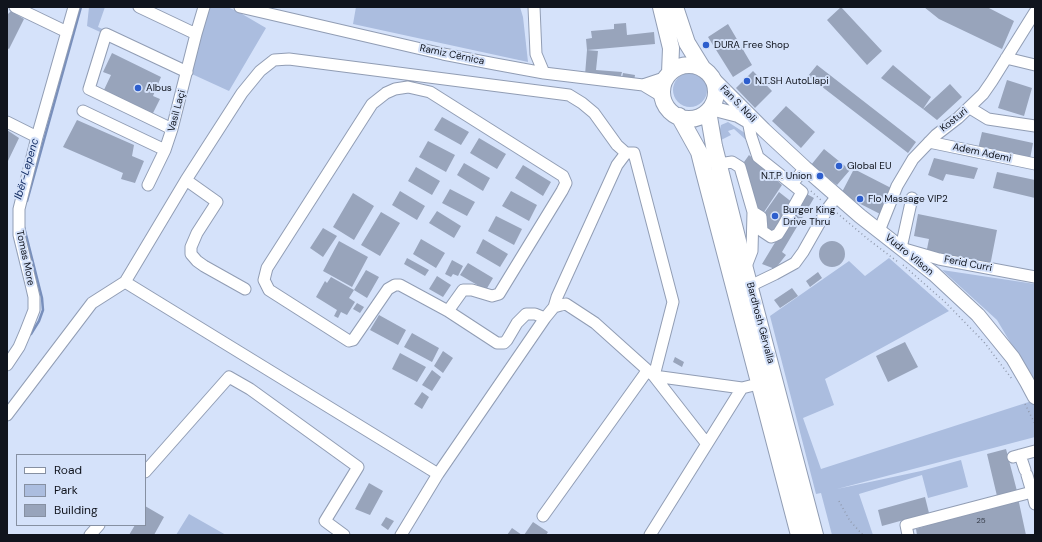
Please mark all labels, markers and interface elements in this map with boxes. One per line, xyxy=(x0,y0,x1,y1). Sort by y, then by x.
place label: DURA Free Shop xyxy=(714,39,789,51)
marker: DURA Free Shop xyxy=(701,40,711,50)
street label: Ramiz Cërnica xyxy=(419,42,485,68)
place label: N.T.SH AutoLlapi xyxy=(755,75,829,87)
marker: N.T.SH AutoLlapi xyxy=(742,76,752,86)
place label: Albus xyxy=(146,82,172,94)
marker: Albus xyxy=(133,83,143,93)
street label: Fan S. Noli xyxy=(717,83,759,125)
street label: Vasil Laçi xyxy=(166,89,188,133)
street label: Kosturi xyxy=(938,105,970,135)
water label: Ibër-Lepenc xyxy=(12,137,42,201)
street label: Adem Ademi xyxy=(952,141,1012,165)
place label: Global EU xyxy=(847,160,892,172)
marker: Global EU xyxy=(834,161,844,171)
place label: N.T.P. Union xyxy=(761,170,812,182)
marker: N.T.P. Union xyxy=(815,171,825,181)
place label: Flo Massage VIP2 xyxy=(868,193,948,205)
marker: Flo Massage VIP2 xyxy=(855,194,865,204)
place label: Burger King Drive Thru xyxy=(783,204,835,228)
marker: Burger King Drive Thru xyxy=(770,211,780,221)
street label: Tomas More xyxy=(13,229,37,287)
street label: Vudro Vilson xyxy=(882,232,936,278)
street label: Ferid Curri xyxy=(943,253,993,275)
street label: Bardhosh Gërvalla xyxy=(743,281,777,365)
legend xyxy=(16,454,146,526)
text: Road xyxy=(54,462,82,478)
text: Park xyxy=(54,482,78,498)
text: Building xyxy=(54,502,98,518)
house number: 25 xyxy=(976,516,986,526)

